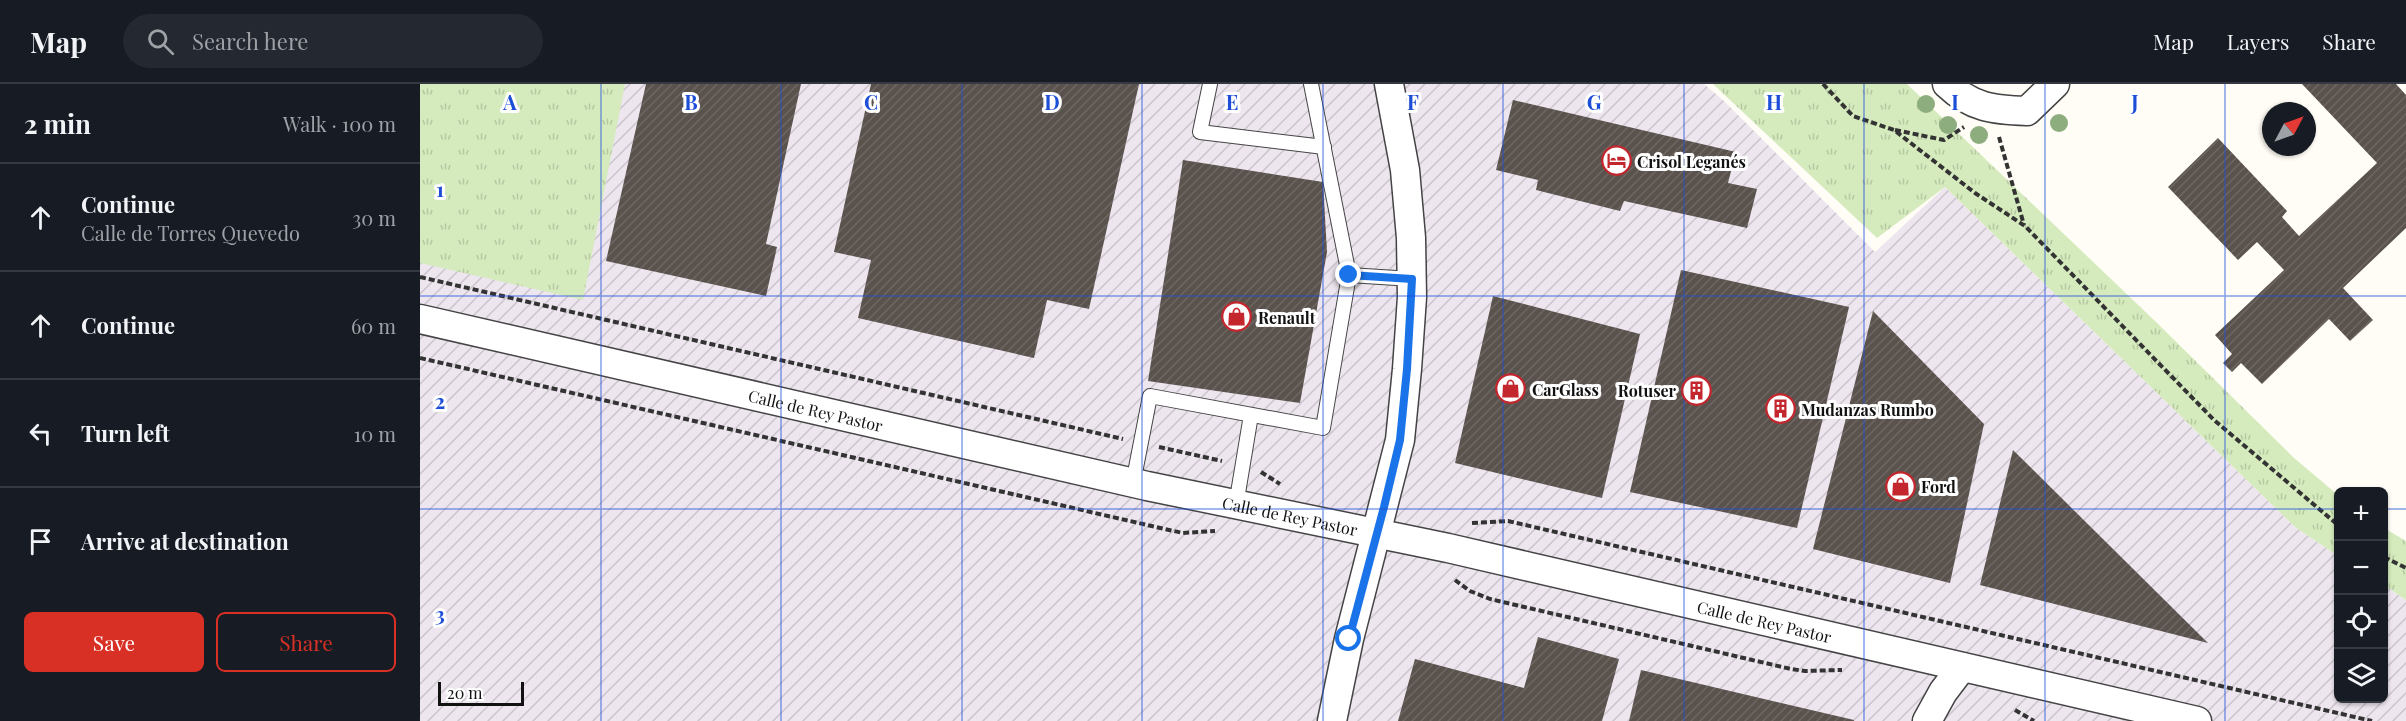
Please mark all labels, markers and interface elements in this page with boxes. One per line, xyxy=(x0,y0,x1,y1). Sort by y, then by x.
search box xyxy=(123,14,543,68)
text: Map xyxy=(30,23,87,60)
icon: search xyxy=(144,25,177,58)
text: Search here xyxy=(192,26,308,56)
text: Map xyxy=(2153,27,2194,55)
text: Layers xyxy=(2227,27,2289,55)
text: Share xyxy=(2322,27,2376,55)
text: A xyxy=(502,88,517,115)
text: B xyxy=(684,88,698,115)
text: C xyxy=(864,88,878,115)
text: D xyxy=(1044,88,1060,115)
text: E xyxy=(1226,88,1238,115)
text: F xyxy=(1407,88,1419,115)
text: G xyxy=(1587,88,1602,115)
text: H xyxy=(1766,88,1782,115)
text: I xyxy=(1951,88,1959,115)
text: J xyxy=(2130,88,2139,115)
north arrow xyxy=(2262,102,2316,156)
text: 2 min xyxy=(24,106,91,141)
text: Walk · 100 m xyxy=(283,110,396,137)
hotel icon: Crisol Leganés xyxy=(1600,145,1632,177)
place label: Crisol Leganés xyxy=(1637,151,1746,172)
text: 1 xyxy=(436,175,444,202)
text: Continue xyxy=(81,189,175,219)
icon: ahead xyxy=(24,201,57,234)
text: 30 m xyxy=(352,204,396,231)
text: Calle de Torres Quevedo xyxy=(81,219,300,246)
route end xyxy=(1335,261,1361,287)
shop icon: Renault xyxy=(1221,301,1253,333)
place label: Renault xyxy=(1258,307,1316,328)
icon: ahead xyxy=(24,309,57,342)
text: Continue xyxy=(81,310,175,340)
text: 60 m xyxy=(351,312,396,339)
shop icon: CarGlass xyxy=(1495,373,1527,405)
building icon: Rotuser xyxy=(1681,374,1713,406)
place label: CarGlass xyxy=(1532,379,1599,400)
place label: Rotuser xyxy=(1618,380,1677,401)
street label: Calle de Rey Pastor xyxy=(746,384,885,436)
text: 2 xyxy=(435,387,445,414)
building icon: Mudanzas Rumbo xyxy=(1764,393,1796,425)
place label: Mudanzas Rumbo xyxy=(1801,399,1934,420)
icon: left xyxy=(24,417,57,450)
text: Turn left xyxy=(81,418,170,448)
text: 10 m xyxy=(354,420,396,447)
shop icon: Ford xyxy=(1884,470,1916,502)
place label: Ford xyxy=(1921,476,1956,497)
map controls xyxy=(2334,487,2388,703)
button: + xyxy=(2334,487,2388,541)
street label: Calle de Rey Pastor xyxy=(1221,491,1359,540)
icon: arrive xyxy=(24,525,57,558)
text: Arrive at destination xyxy=(81,526,289,556)
button: − xyxy=(2334,541,2388,595)
street label: Calle de Rey Pastor xyxy=(1695,595,1834,647)
button: locate xyxy=(2334,595,2388,649)
text: 3 xyxy=(435,600,445,627)
button: Save xyxy=(24,612,204,672)
button: Share xyxy=(216,612,396,672)
route start xyxy=(1335,625,1361,651)
button: layers xyxy=(2334,649,2388,703)
scale bar xyxy=(438,679,524,706)
text: 20 m xyxy=(447,682,482,703)

